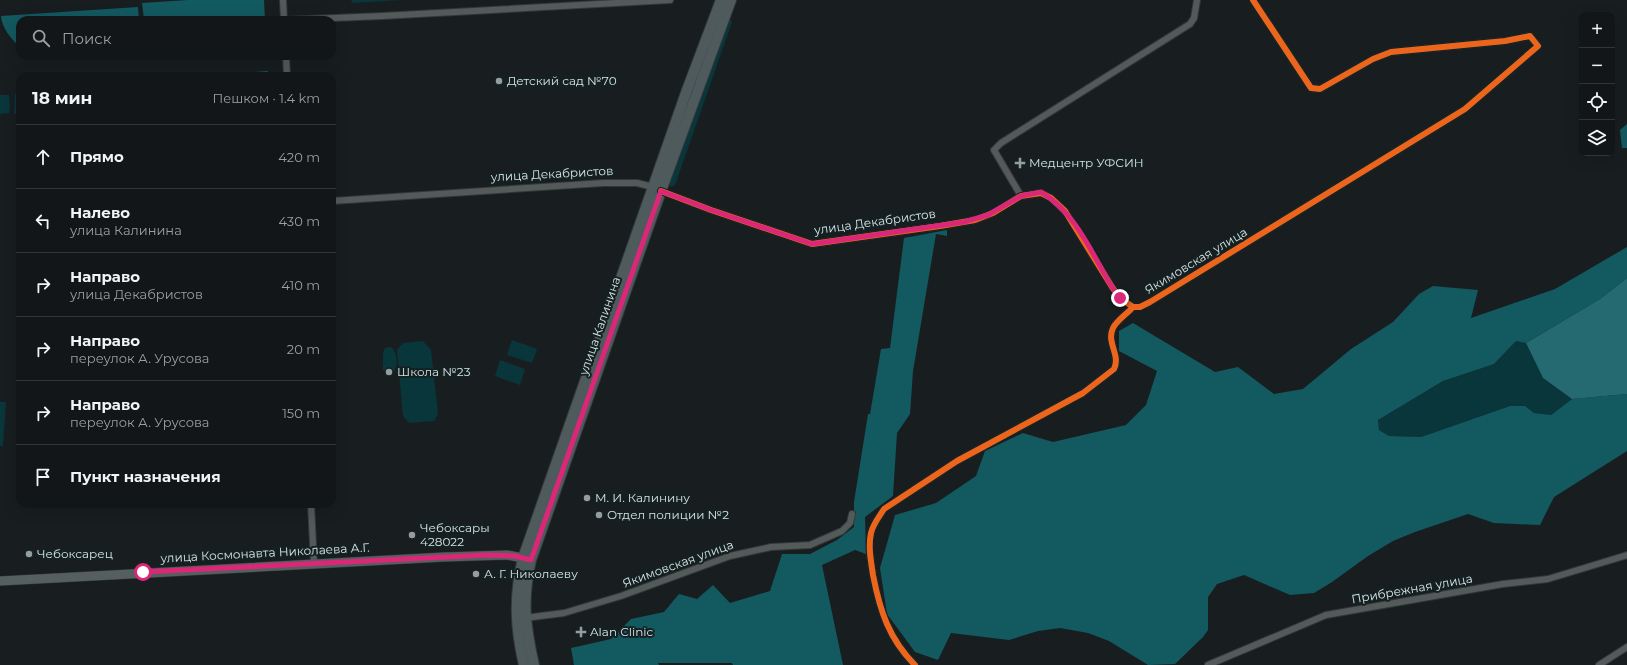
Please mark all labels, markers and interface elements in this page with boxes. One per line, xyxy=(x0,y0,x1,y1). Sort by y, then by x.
map controls xyxy=(1579,12,1615,156)
button: + xyxy=(1579,12,1615,48)
search box xyxy=(16,16,336,60)
icon: search xyxy=(30,27,52,49)
text: Поиск xyxy=(62,29,111,48)
button: − xyxy=(1579,48,1615,84)
place label: Детский сад №70 xyxy=(507,73,617,88)
marker: Детский сад №70 xyxy=(494,76,504,86)
button: locate xyxy=(1579,84,1615,120)
text: 18 мин xyxy=(32,88,92,108)
text: Пешком · 1.4 km xyxy=(212,90,320,106)
button: layers xyxy=(1579,120,1615,156)
icon: ahead xyxy=(32,146,54,168)
text: Прямо xyxy=(70,147,124,166)
text: 420 m xyxy=(278,149,320,165)
place label: Медцентр УФСИН xyxy=(1029,155,1144,170)
marker: Медцентр УФСИН xyxy=(1014,157,1026,169)
street label: улица Декабристов xyxy=(489,163,614,184)
text: Налево xyxy=(70,203,130,222)
street label: улица Декабристов xyxy=(812,206,937,238)
icon: left xyxy=(32,210,54,232)
text: 430 m xyxy=(278,213,320,229)
text: улица Калинина xyxy=(70,222,182,238)
street label: Якимовская улица xyxy=(1142,224,1250,297)
text: Направо xyxy=(70,267,140,286)
icon: right xyxy=(32,274,54,296)
street label: улица Калинина xyxy=(575,275,623,378)
text: 410 m xyxy=(281,277,320,293)
text: улица Декабристов xyxy=(70,286,203,302)
route end xyxy=(1111,289,1129,307)
text: Направо xyxy=(70,331,140,350)
icon: right xyxy=(32,338,54,360)
text: 20 m xyxy=(287,341,320,357)
text: переулок А. Урусова xyxy=(70,350,209,366)
place label: Школа №23 xyxy=(397,364,471,379)
marker: Школа №23 xyxy=(384,367,394,377)
text: Направо xyxy=(70,395,140,414)
icon: right xyxy=(32,402,54,424)
text: 150 m xyxy=(282,405,320,421)
text: переулок А. Урусова xyxy=(70,414,209,430)
icon: arrive xyxy=(32,466,54,488)
text: Пункт назначения xyxy=(70,467,221,486)
place label: М. И. Калинину xyxy=(595,490,690,505)
marker: М. И. Калинину xyxy=(582,493,592,503)
place label: Отдел полиции №2 xyxy=(607,507,729,522)
marker: Отдел полиции №2 xyxy=(594,510,604,520)
place label: Чебоксары 428022 xyxy=(420,520,490,549)
marker: Чебоксары 428022 xyxy=(407,530,417,540)
street label: Якимовская улица xyxy=(620,536,735,591)
street label: улица Космонавта Николаева А.Г. xyxy=(159,540,370,566)
place label: Чебоксарец xyxy=(37,546,113,561)
marker: Чебоксарец xyxy=(24,549,34,559)
route start xyxy=(134,563,152,581)
place label: А. Г. Николаеву xyxy=(484,566,578,581)
marker: А. Г. Николаеву xyxy=(471,569,481,579)
street label: Прибрежная улица xyxy=(1350,570,1474,607)
place label: Alan Clinic xyxy=(590,624,653,639)
marker: Alan Clinic xyxy=(575,626,587,638)

